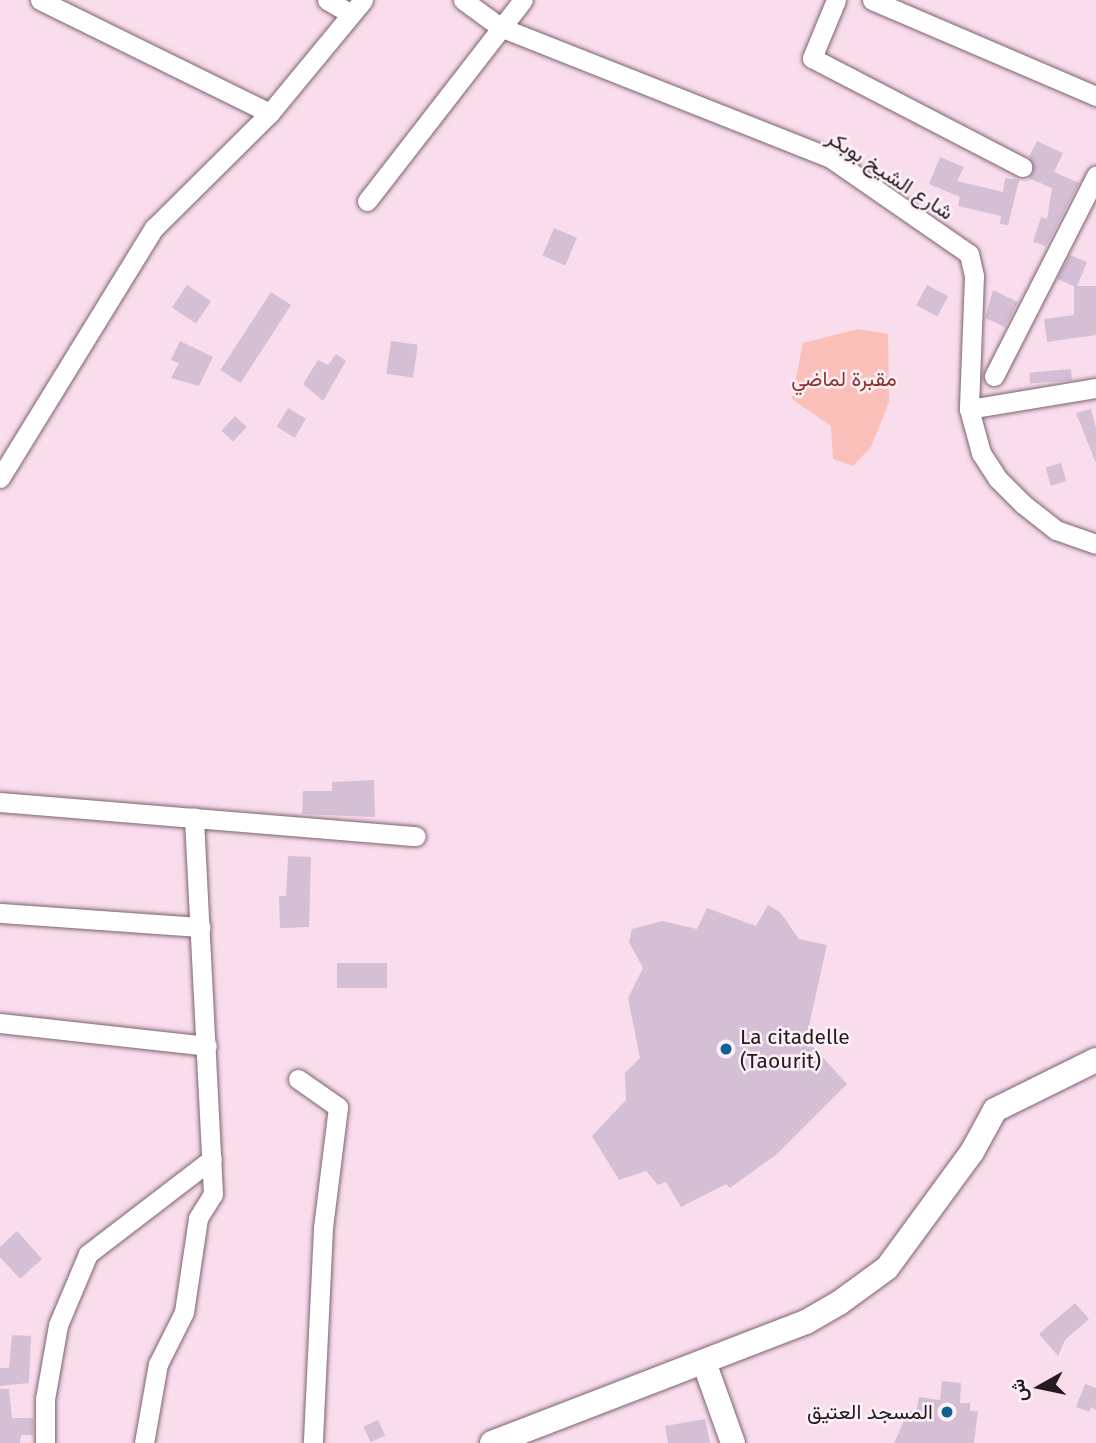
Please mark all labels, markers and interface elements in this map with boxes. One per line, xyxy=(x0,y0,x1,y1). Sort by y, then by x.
street label: شارع الشيخ بوبكر xyxy=(822,125,958,225)
park label: مقبرة لماضي xyxy=(791,366,897,392)
place label: La citadelle (Taourit) xyxy=(740,1024,850,1074)
marker: La citadelle (Taourit) xyxy=(718,1041,734,1057)
north arrow xyxy=(1005,1352,1075,1422)
text: ش xyxy=(1006,1377,1032,1403)
place label: المسجد العتيق xyxy=(807,1399,933,1425)
marker: المسجد العتيق xyxy=(939,1404,955,1420)

